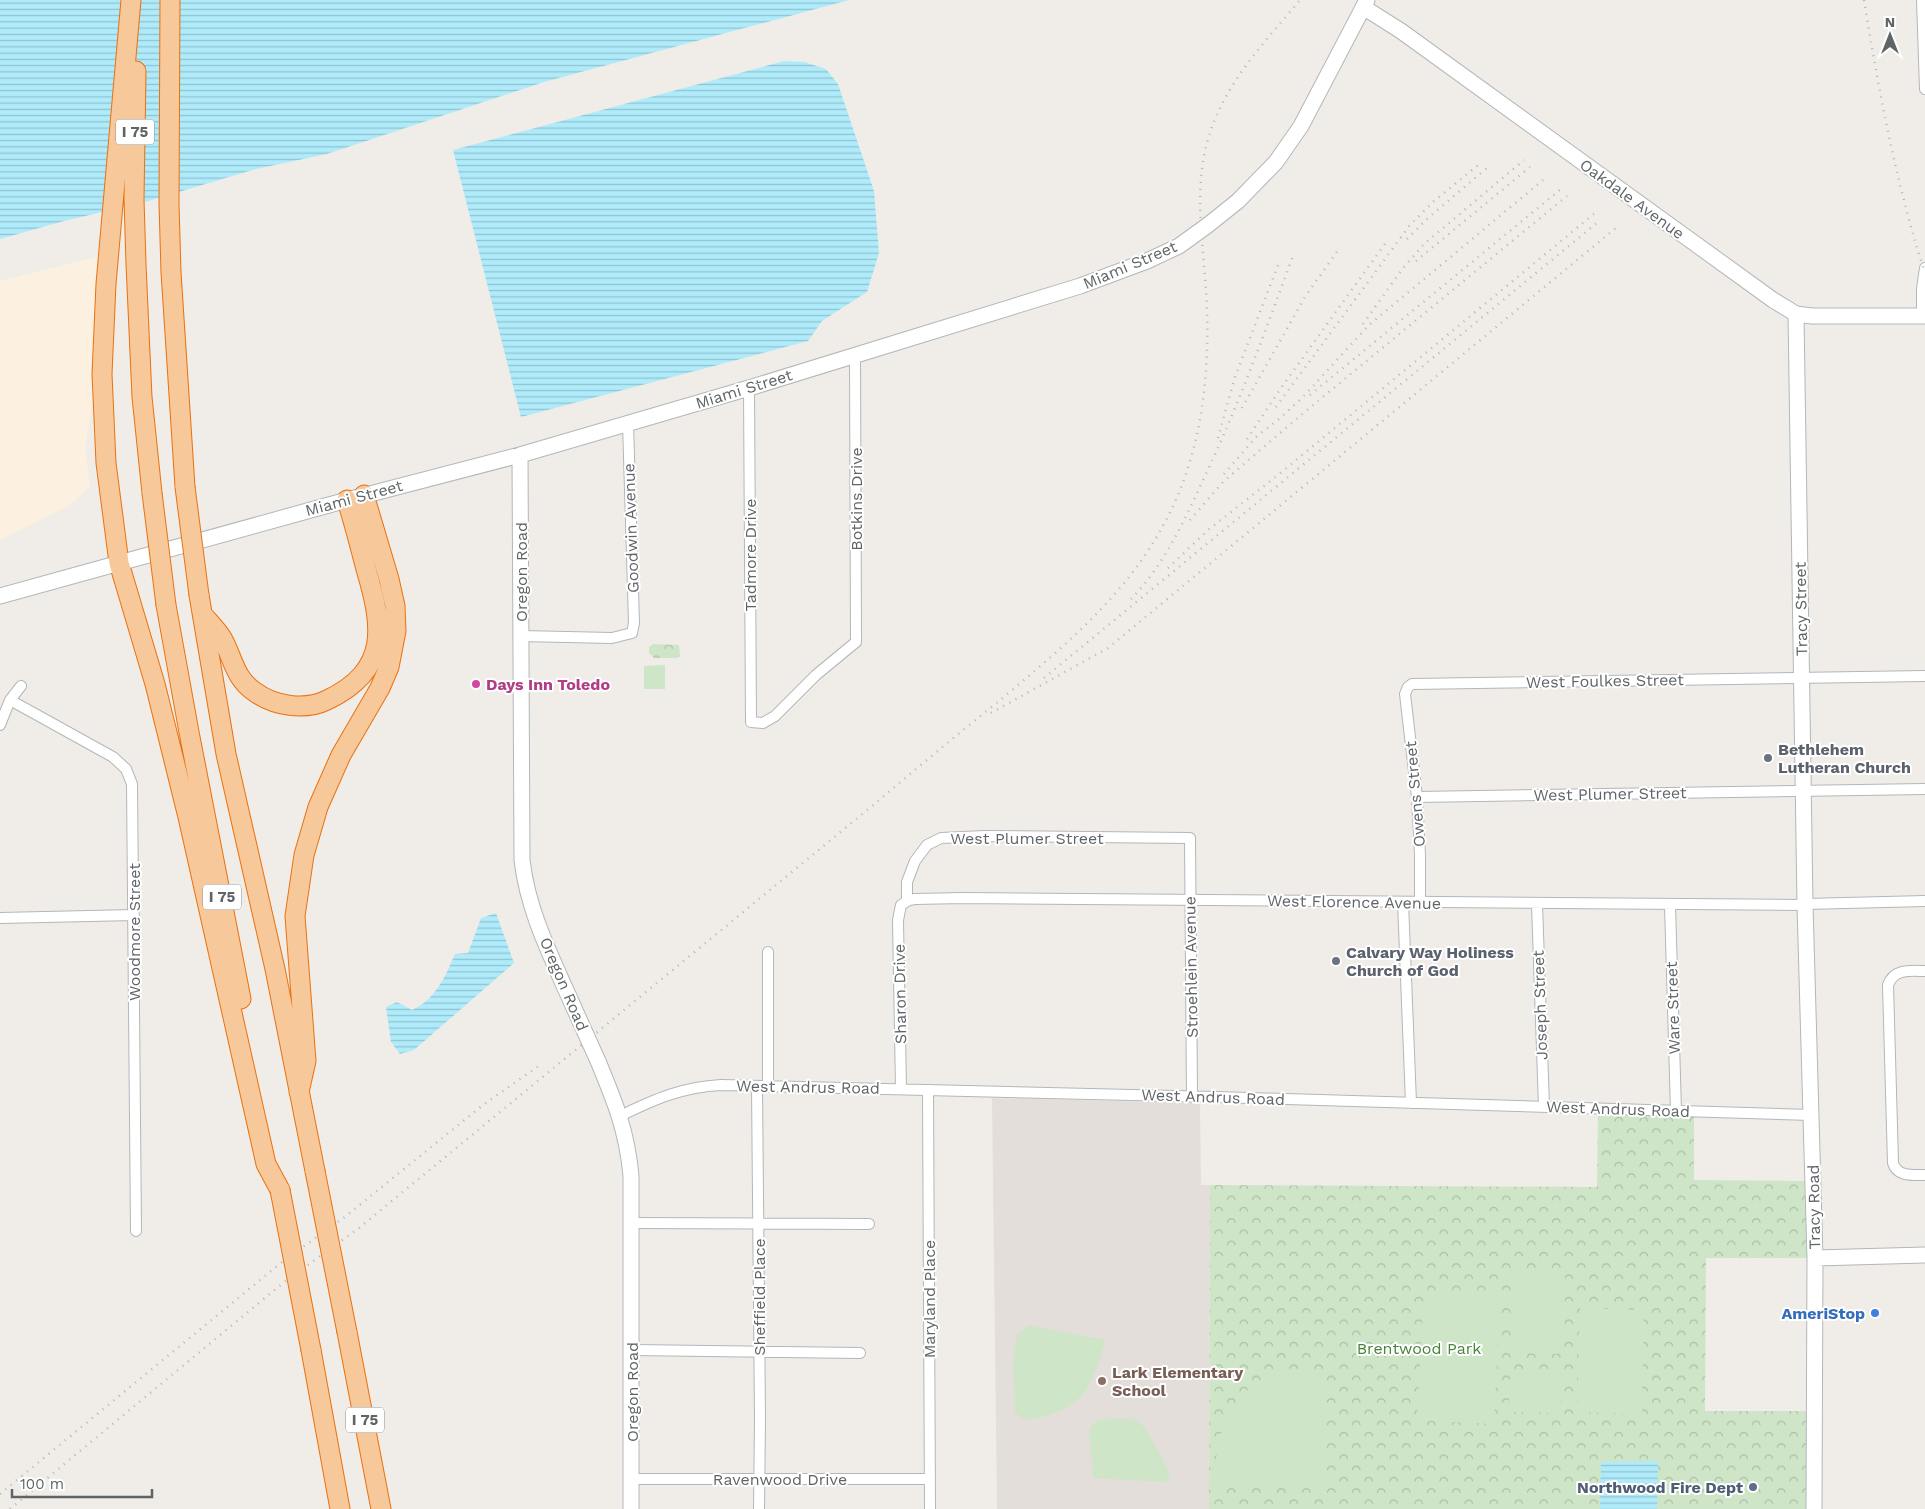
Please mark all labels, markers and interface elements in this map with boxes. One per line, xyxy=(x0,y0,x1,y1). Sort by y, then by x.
north arrow xyxy=(1865,10,1915,60)
text: N xyxy=(1885,14,1895,30)
road number: I 75 xyxy=(116,120,154,144)
street label: Oakdale Avenue xyxy=(1576,155,1688,243)
street label: Miami Street xyxy=(1080,237,1180,293)
street label: Miami Street xyxy=(693,365,795,413)
street label: Botkins Drive xyxy=(847,447,866,551)
street label: Goodwin Avenue xyxy=(619,463,643,593)
street label: Miami Street xyxy=(303,476,405,520)
street label: Tadmore Drive xyxy=(741,499,760,611)
street label: Oregon Road xyxy=(512,522,531,622)
street label: Tracy Street xyxy=(1791,562,1811,656)
street label: West Foulkes Street xyxy=(1526,670,1684,692)
place label: Days Inn Toledo xyxy=(486,675,610,694)
marker: Days Inn Toledo xyxy=(470,678,482,690)
street label: Owens Street xyxy=(1401,740,1429,848)
place label: Bethlehem Lutheran Church xyxy=(1778,740,1911,777)
marker: Bethlehem Lutheran Church xyxy=(1762,752,1774,764)
street label: West Plumer Street xyxy=(1533,783,1687,805)
street label: West Plumer Street xyxy=(950,829,1104,848)
street label: Woodmore Street xyxy=(125,863,144,1001)
road number: I 75 xyxy=(203,884,241,910)
street label: West Florence Avenue xyxy=(1267,891,1441,913)
street label: Stroehlein Avenue xyxy=(1180,896,1202,1038)
street label: Oregon Road xyxy=(536,934,592,1034)
place label: Calvary Way Holiness Church of God xyxy=(1346,943,1514,980)
street label: Sharon Drive xyxy=(890,944,910,1044)
street label: Joseph Street xyxy=(1529,950,1551,1060)
marker: Calvary Way Holiness Church of God xyxy=(1330,955,1342,967)
street label: Ware Street xyxy=(1662,961,1684,1055)
street label: West Andrus Road xyxy=(736,1076,880,1098)
street label: West Andrus Road xyxy=(1141,1085,1285,1109)
street label: West Andrus Road xyxy=(1546,1097,1690,1121)
street label: Tracy Road xyxy=(1804,1164,1824,1250)
street label: Sheffield Place xyxy=(750,1238,769,1356)
street label: Maryland Place xyxy=(920,1240,939,1358)
place label: AmeriStop xyxy=(1781,1304,1865,1323)
marker: AmeriStop xyxy=(1869,1307,1881,1319)
park label: Brentwood Park xyxy=(1357,1339,1481,1358)
street label: Oregon Road xyxy=(623,1342,642,1442)
place label: Lark Elementary School xyxy=(1112,1363,1244,1400)
marker: Lark Elementary School xyxy=(1096,1375,1108,1387)
road number: I 75 xyxy=(346,1408,384,1432)
scale bar xyxy=(12,1466,152,1498)
street label: Ravenwood Drive xyxy=(713,1470,847,1489)
text: 100 m xyxy=(20,1475,64,1493)
place label: Northwood Fire Dept xyxy=(1577,1478,1743,1497)
marker: Northwood Fire Dept xyxy=(1747,1481,1759,1493)

